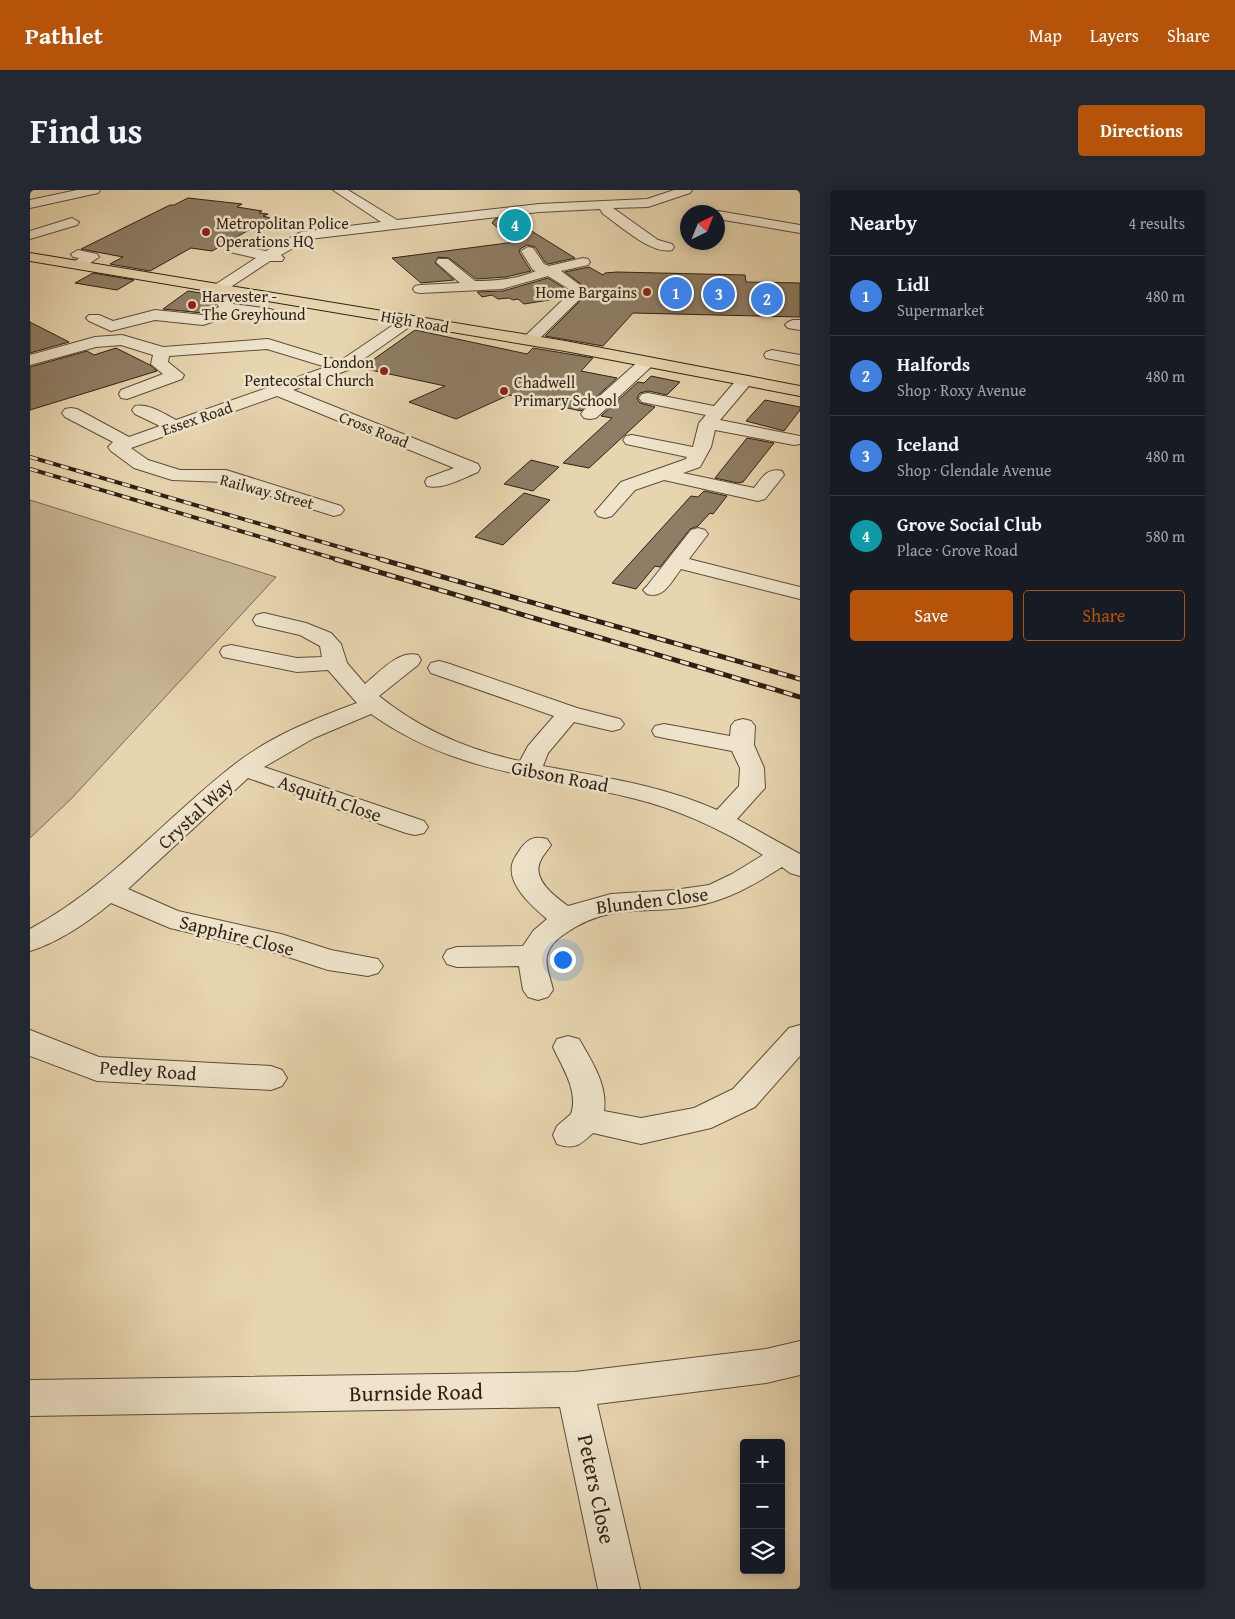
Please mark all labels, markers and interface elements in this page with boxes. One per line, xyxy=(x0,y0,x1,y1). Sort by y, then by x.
text: Pathlet xyxy=(25,18,103,53)
text: Map xyxy=(1029,22,1062,49)
text: Layers xyxy=(1090,22,1139,49)
text: Share xyxy=(1167,22,1210,49)
text: Find us xyxy=(30,105,143,156)
button: Directions xyxy=(1078,105,1205,156)
north arrow xyxy=(680,205,725,250)
pin: 4 xyxy=(499,206,531,244)
text: Nearby xyxy=(850,207,917,238)
place label: Metropolitan Police Operations HQ xyxy=(216,211,349,253)
text: 4 results xyxy=(1128,211,1185,235)
marker: Metropolitan Police Operations HQ xyxy=(200,226,212,238)
text: Lidl xyxy=(897,270,930,298)
pin: 1 xyxy=(660,274,692,312)
pin: 3 xyxy=(703,275,735,313)
place label: Home Bargains xyxy=(536,280,637,304)
pin: 2 xyxy=(751,280,783,318)
place label: Harvester - The Greyhound xyxy=(202,284,306,326)
text: 1 xyxy=(862,284,870,308)
text: 480 m xyxy=(1145,284,1185,308)
marker: Home Bargains xyxy=(641,286,653,298)
text: Supermarket xyxy=(897,298,984,322)
marker: Harvester - The Greyhound xyxy=(186,299,198,311)
street label: High Road xyxy=(379,303,452,339)
place label: London Pentecostal Church xyxy=(244,350,374,392)
text: Halfords xyxy=(897,350,970,378)
text: 2 xyxy=(862,364,870,388)
text: 480 m xyxy=(1145,364,1185,388)
marker: London Pentecostal Church xyxy=(378,365,390,377)
place label: Chadwell Primary School xyxy=(514,370,617,412)
text: Shop · Roxy Avenue xyxy=(897,378,1026,402)
marker: Chadwell Primary School xyxy=(498,385,510,397)
street label: Essex Road xyxy=(158,395,236,441)
street label: Cross Road xyxy=(336,404,413,454)
text: Iceland xyxy=(897,430,959,458)
text: 3 xyxy=(862,444,870,468)
text: 480 m xyxy=(1145,444,1185,468)
text: Shop · Glendale Avenue xyxy=(897,458,1052,482)
street label: Railway Street xyxy=(217,467,317,515)
text: Grove Social Club xyxy=(897,510,1042,538)
text: 4 xyxy=(862,524,870,548)
text: 580 m xyxy=(1145,524,1185,548)
text: Place · Grove Road xyxy=(897,538,1018,562)
button: Save xyxy=(850,590,1013,641)
button: Share xyxy=(1023,590,1185,641)
street label: Gibson Road xyxy=(509,753,612,799)
street label: Asquith Close xyxy=(274,767,386,829)
street label: Crystal Way xyxy=(151,770,239,855)
street label: Blunden Close xyxy=(594,879,710,921)
street label: Sapphire Close xyxy=(177,907,297,963)
your location xyxy=(550,947,576,973)
street label: Pedley Road xyxy=(99,1053,198,1087)
street label: Burnside Road xyxy=(349,1375,483,1409)
street label: Peters Close xyxy=(570,1431,624,1547)
map controls xyxy=(740,1439,785,1574)
button: + xyxy=(740,1439,785,1484)
button: − xyxy=(740,1484,785,1529)
button: layers xyxy=(740,1529,785,1574)

